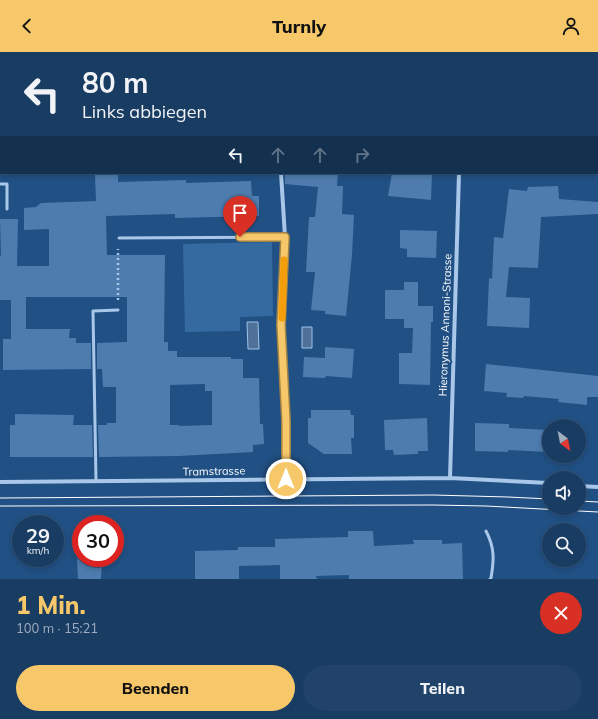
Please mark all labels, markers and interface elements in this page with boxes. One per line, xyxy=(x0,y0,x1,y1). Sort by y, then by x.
icon: back xyxy=(16,15,38,37)
text: Turnly xyxy=(272,15,326,38)
icon: person xyxy=(560,15,582,37)
text: 80 m xyxy=(82,65,148,100)
icon: left xyxy=(16,68,68,120)
text: Links abbiegen xyxy=(82,100,207,123)
icon: left xyxy=(225,144,247,166)
icon: ahead xyxy=(267,144,289,166)
icon: ahead xyxy=(309,144,331,166)
icon: right xyxy=(351,144,373,166)
pin xyxy=(223,196,257,237)
icon: arrive xyxy=(229,202,251,224)
street label: Hieronymus Annoni-Strasse xyxy=(436,253,454,397)
north arrow xyxy=(542,419,586,463)
map controls xyxy=(542,419,586,567)
position arrow xyxy=(265,458,307,500)
street label: Tramstrasse xyxy=(183,463,245,479)
button: sound xyxy=(542,471,586,515)
speed limit sign: 30 xyxy=(72,515,124,567)
text: 29 xyxy=(26,523,50,548)
button: search xyxy=(542,523,586,567)
text: km/h xyxy=(27,544,49,557)
text: 1 Min. xyxy=(16,590,86,620)
button: close xyxy=(540,592,582,634)
text: 100 m · 15:21 xyxy=(16,620,98,636)
button: Beenden xyxy=(16,665,295,711)
button: Teilen xyxy=(303,665,582,711)

